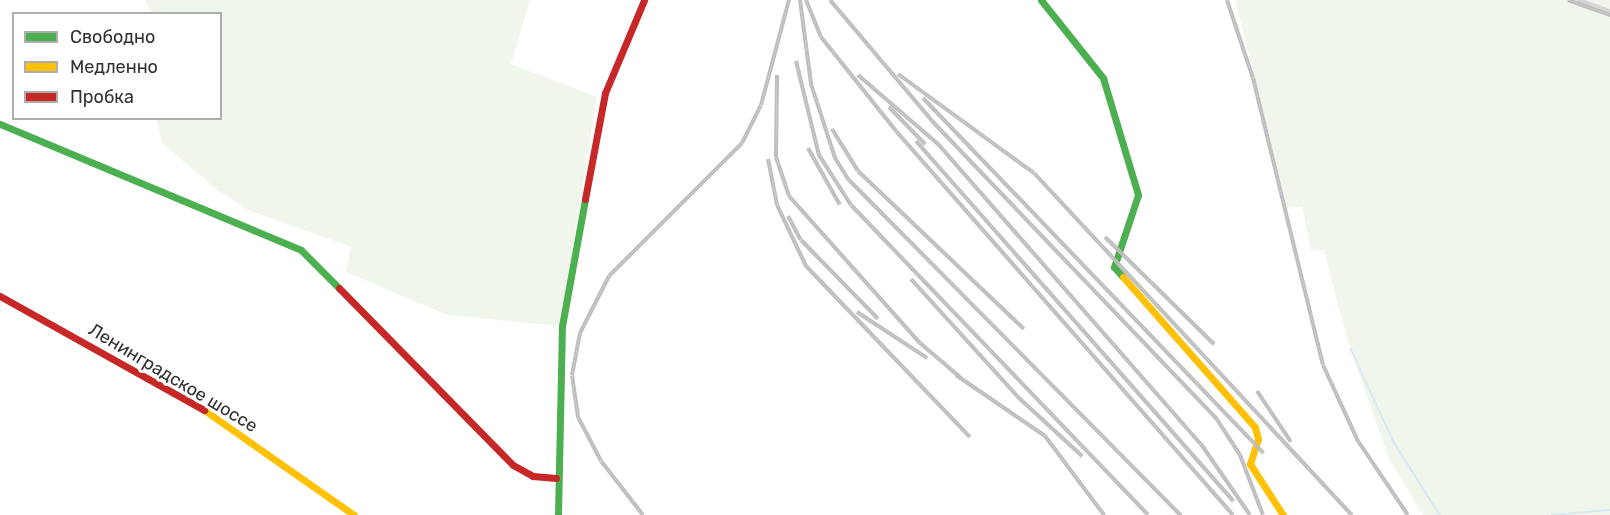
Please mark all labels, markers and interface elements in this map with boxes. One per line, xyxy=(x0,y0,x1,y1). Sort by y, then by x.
legend xyxy=(12,12,222,120)
text: Свободно xyxy=(70,26,155,48)
text: Медленно xyxy=(70,56,158,78)
text: Пробка xyxy=(70,86,134,108)
street label: Ленинградское шоссе xyxy=(85,319,261,437)

